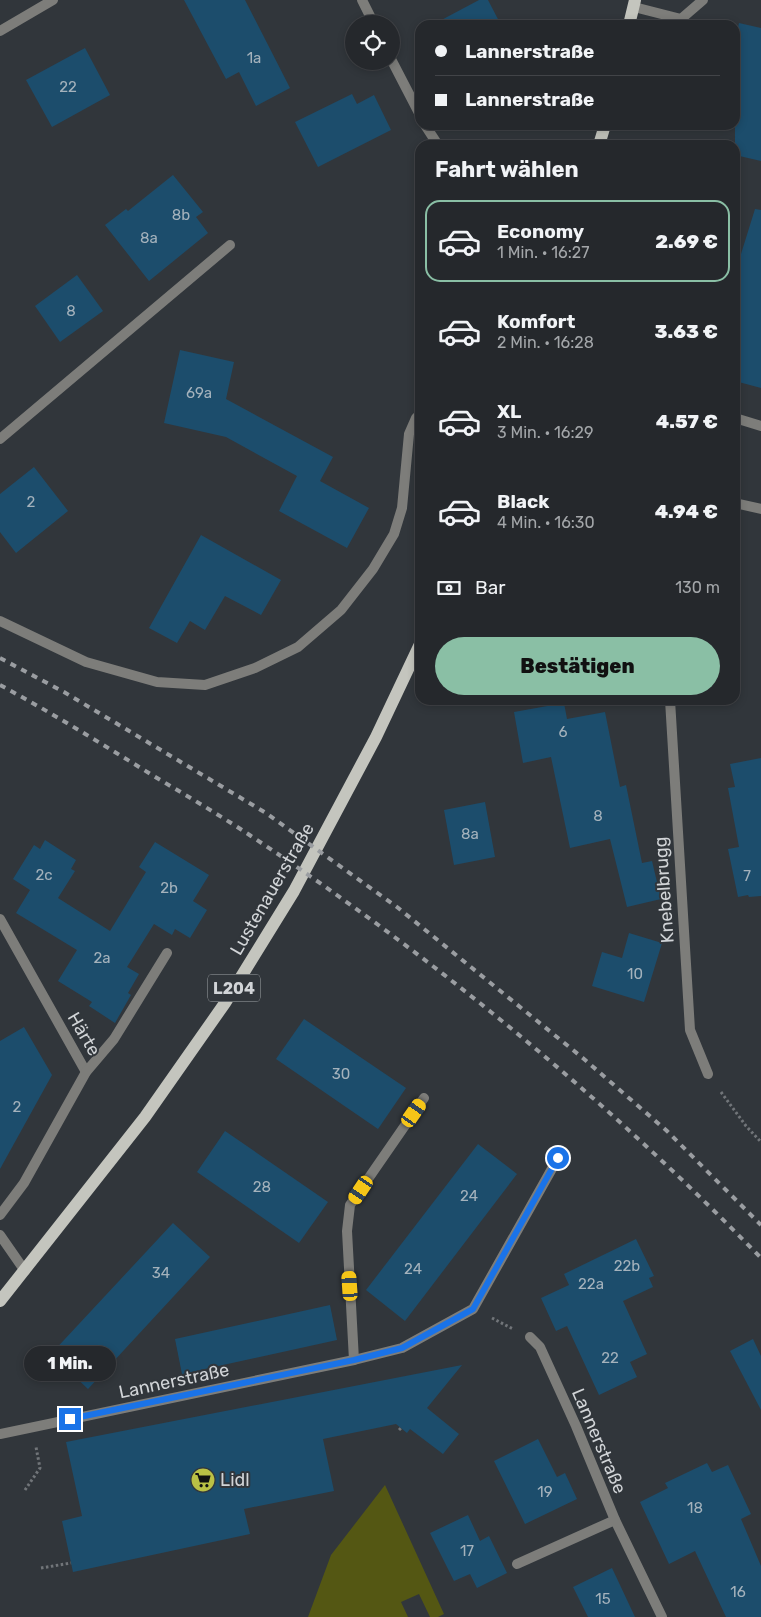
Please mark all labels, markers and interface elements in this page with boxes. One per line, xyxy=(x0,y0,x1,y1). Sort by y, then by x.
map controls xyxy=(345,15,400,70)
button: locate xyxy=(345,15,400,70)
text: Lannerstraße xyxy=(465,40,594,63)
house number: 1a xyxy=(247,49,261,67)
house number: 22 xyxy=(59,78,77,96)
text: Lannerstraße xyxy=(465,88,594,111)
text: Fahrt wählen xyxy=(435,156,579,183)
house number: 8b xyxy=(172,206,190,224)
icon: car xyxy=(437,219,482,264)
text: Economy xyxy=(497,220,584,243)
house number: 8a xyxy=(140,229,158,247)
text: 2.69 € xyxy=(655,230,718,253)
text: 1 Min. · 16:27 xyxy=(497,243,589,262)
house number: 8 xyxy=(66,302,76,320)
icon: car xyxy=(437,309,482,354)
text: Komfort xyxy=(497,310,575,333)
text: 3.63 € xyxy=(655,320,718,343)
text: 2 Min. · 16:28 xyxy=(497,333,594,352)
house number: 69a xyxy=(186,384,212,402)
icon: car xyxy=(437,399,482,444)
text: XL xyxy=(497,400,521,423)
text: 4.57 € xyxy=(656,410,718,433)
text: 3 Min. · 16:29 xyxy=(497,423,593,442)
icon: car xyxy=(437,489,482,534)
text: Black xyxy=(497,490,549,513)
house number: 2 xyxy=(27,493,36,511)
text: 4.94 € xyxy=(655,500,718,523)
text: 4 Min. · 16:30 xyxy=(497,513,595,532)
icon: cash xyxy=(435,574,463,602)
text: Bar xyxy=(475,576,505,599)
text: 130 m xyxy=(675,578,720,597)
button: Bestätigen xyxy=(435,637,720,695)
house number: 6 xyxy=(558,723,568,741)
house number: 8 xyxy=(593,807,603,825)
street label: Lustenauerstraße xyxy=(225,819,319,959)
house number: 8a xyxy=(461,825,479,843)
street label: Knebelbrugg xyxy=(649,836,679,944)
house number: 2c xyxy=(35,866,53,884)
house number: 7 xyxy=(743,867,751,885)
house number: 2b xyxy=(160,879,178,897)
house number: 2a xyxy=(93,949,111,967)
house number: 10 xyxy=(627,965,643,983)
road number: L204 xyxy=(208,974,260,1001)
street label: Härte xyxy=(63,1008,105,1060)
house number: 30 xyxy=(332,1065,350,1083)
car xyxy=(399,1096,428,1130)
house number: 2 xyxy=(13,1098,22,1116)
route start xyxy=(547,1147,569,1169)
car xyxy=(346,1173,375,1207)
house number: 28 xyxy=(253,1178,271,1196)
house number: 24 xyxy=(460,1187,478,1205)
house number: 22b xyxy=(614,1257,640,1275)
house number: 24 xyxy=(404,1260,422,1278)
house number: 34 xyxy=(152,1264,170,1282)
car xyxy=(341,1271,358,1301)
house number: 22a xyxy=(578,1275,604,1293)
callout: 1 Min. xyxy=(24,1346,116,1382)
house number: 22 xyxy=(601,1349,619,1367)
text: 1 Min. xyxy=(47,1354,93,1373)
street label: Lannerstraße xyxy=(117,1359,231,1403)
street label: Lannerstraße xyxy=(567,1385,631,1497)
route end xyxy=(59,1408,81,1430)
supermarket icon: Lidl xyxy=(190,1467,216,1493)
place label: Lidl xyxy=(220,1469,250,1491)
house number: 19 xyxy=(537,1483,553,1501)
house number: 18 xyxy=(687,1499,703,1517)
house number: 17 xyxy=(460,1542,474,1560)
house number: 16 xyxy=(730,1583,746,1601)
house number: 15 xyxy=(595,1590,611,1608)

